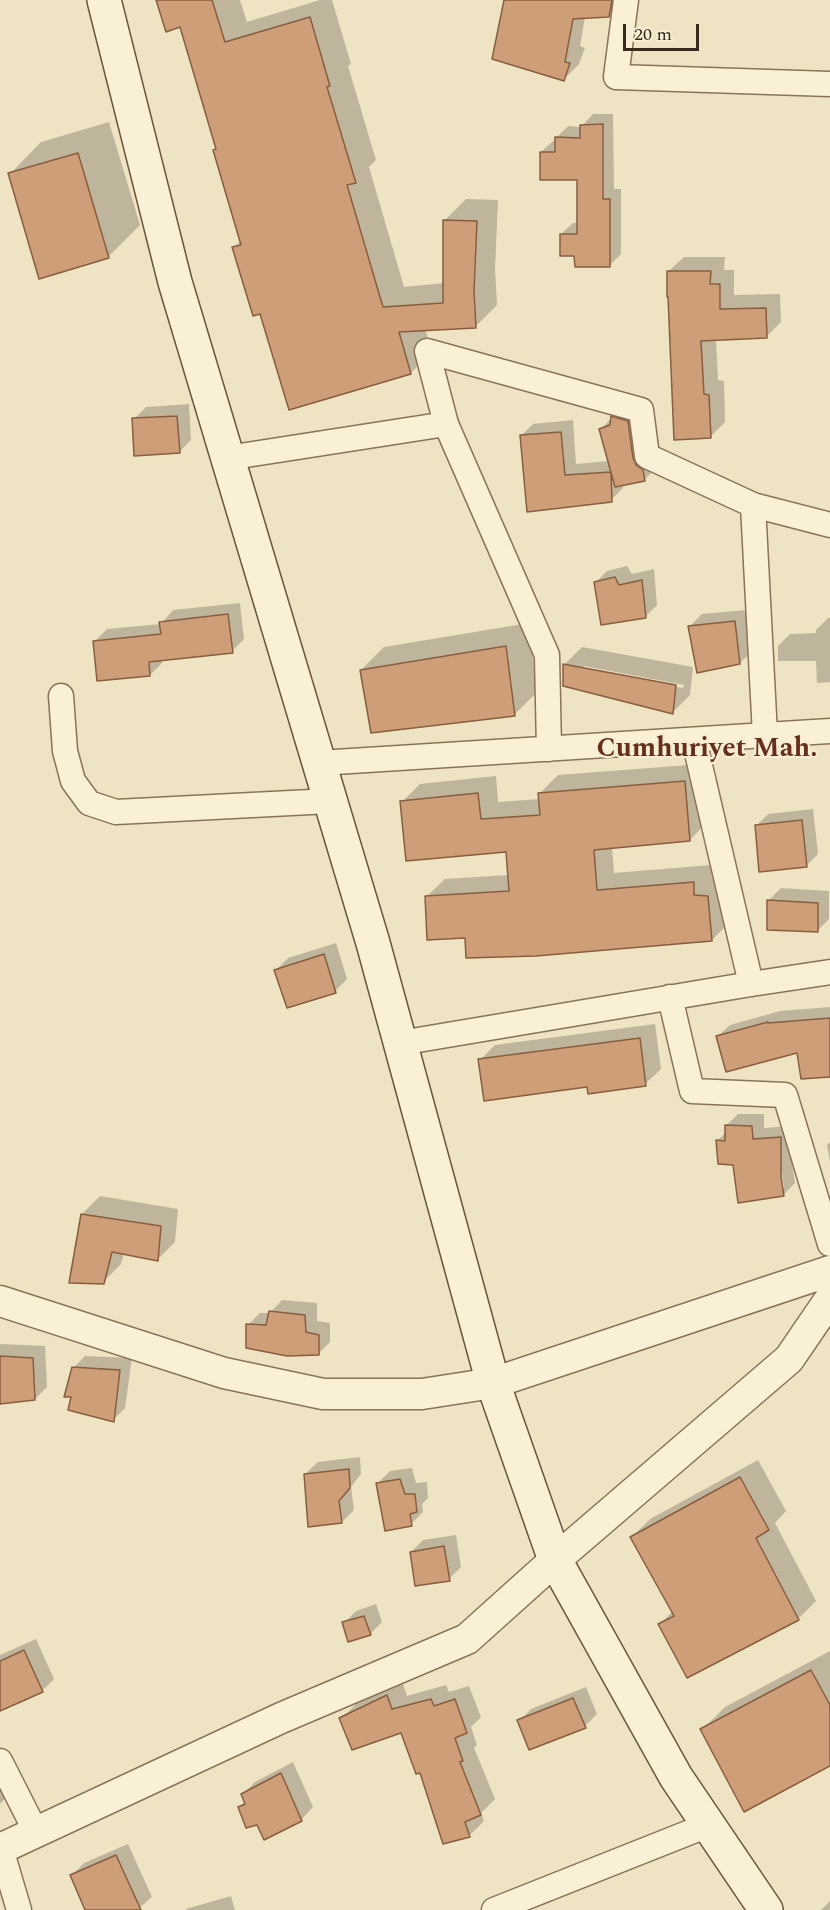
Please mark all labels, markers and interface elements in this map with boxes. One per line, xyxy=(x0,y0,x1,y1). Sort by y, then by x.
scale bar xyxy=(626,12,702,50)
text: 20 m xyxy=(634,21,672,48)
district label: Cumhuriyet Mah. xyxy=(597,735,817,767)

